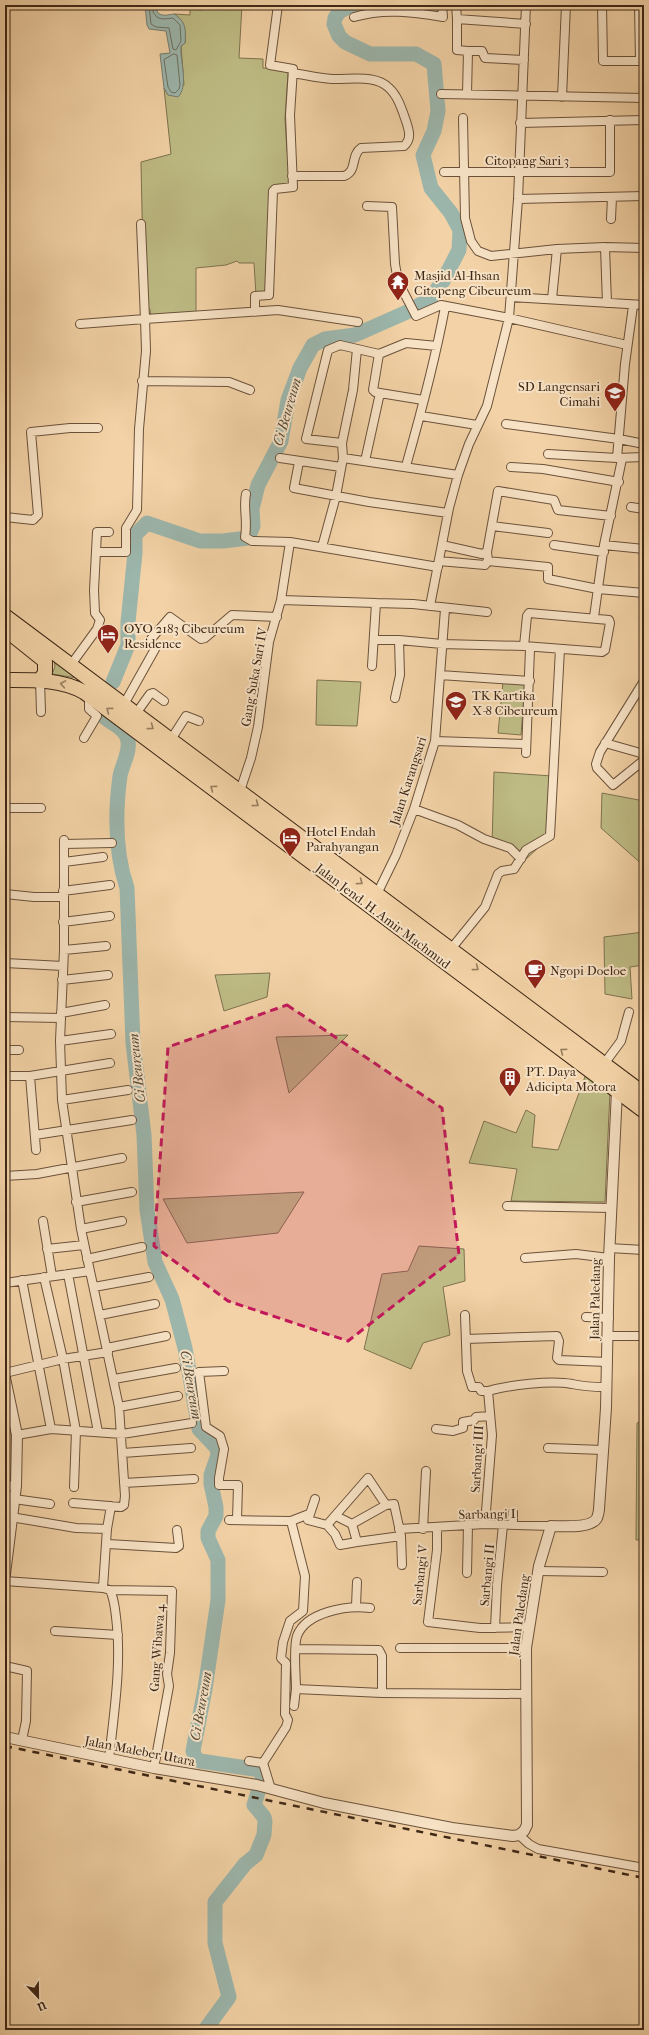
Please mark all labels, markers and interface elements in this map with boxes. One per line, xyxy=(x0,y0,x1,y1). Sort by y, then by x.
street label: Citopang Sari 3 xyxy=(485,153,569,168)
place label: Masjid Al-Ihsan Citopeng Cibeureum xyxy=(414,268,532,298)
temple icon: Masjid Al-Ihsan Citopeng Cibeureum xyxy=(385,269,411,302)
water label: Ci Beureum xyxy=(269,376,305,448)
place label: SD Langensari Cimahi xyxy=(518,379,600,409)
school or university icon: SD Langensari Cimahi xyxy=(602,380,628,413)
place label: OYO 2183 Cibeureum Residence xyxy=(124,621,245,651)
hotel icon: OYO 2183 Cibeureum Residence xyxy=(95,622,121,655)
street label: Gang Suka Sari IV xyxy=(238,626,270,728)
one-way arrow xyxy=(60,680,66,689)
place label: TK Kartika X-8 Cibeureum xyxy=(472,688,558,718)
school or university icon: TK Kartika X-8 Cibeureum xyxy=(443,689,469,722)
one-way arrow xyxy=(106,708,113,715)
one-way arrow xyxy=(147,722,154,729)
street label: Jalan Karangsari xyxy=(386,735,429,828)
one-way arrow xyxy=(210,786,217,793)
one-way arrow xyxy=(252,799,259,806)
place label: Hotel Endah Parahyangan xyxy=(306,824,379,854)
hotel icon: Hotel Endah Parahyangan xyxy=(277,825,303,858)
street label: Jalan Jend. H. Amir Machmud xyxy=(312,860,454,972)
one-way arrow xyxy=(356,877,363,884)
cafe icon: Ngopi Doeloe xyxy=(522,957,548,990)
one-way arrow xyxy=(471,963,478,970)
place label: Ngopi Doeloe xyxy=(550,963,627,978)
water label: Ci Beureum xyxy=(125,1032,149,1104)
one-way arrow xyxy=(561,1048,568,1055)
place label: PT. Daya Adicipta Motora xyxy=(525,1064,617,1094)
building icon: PT. Daya Adicipta Motora xyxy=(497,1065,523,1098)
street label: Jalan Paledang xyxy=(587,1257,603,1341)
water label: Ci Beureum xyxy=(177,1349,205,1421)
street label: Sarbangi III xyxy=(468,1425,486,1493)
street label: Sarbangi I xyxy=(458,1506,516,1522)
street label: Sarbangi II xyxy=(477,1543,497,1607)
street label: Sarbangi V xyxy=(409,1544,431,1606)
street label: Jalan Paledang xyxy=(506,1572,532,1658)
street label: Gang Wibawa 4 xyxy=(146,1604,168,1692)
water label: Ci Beureum xyxy=(187,1670,215,1742)
street label: Jalan Maleber Utara xyxy=(82,1733,197,1769)
north arrow xyxy=(18,1977,58,2017)
text: U xyxy=(35,1998,49,2014)

